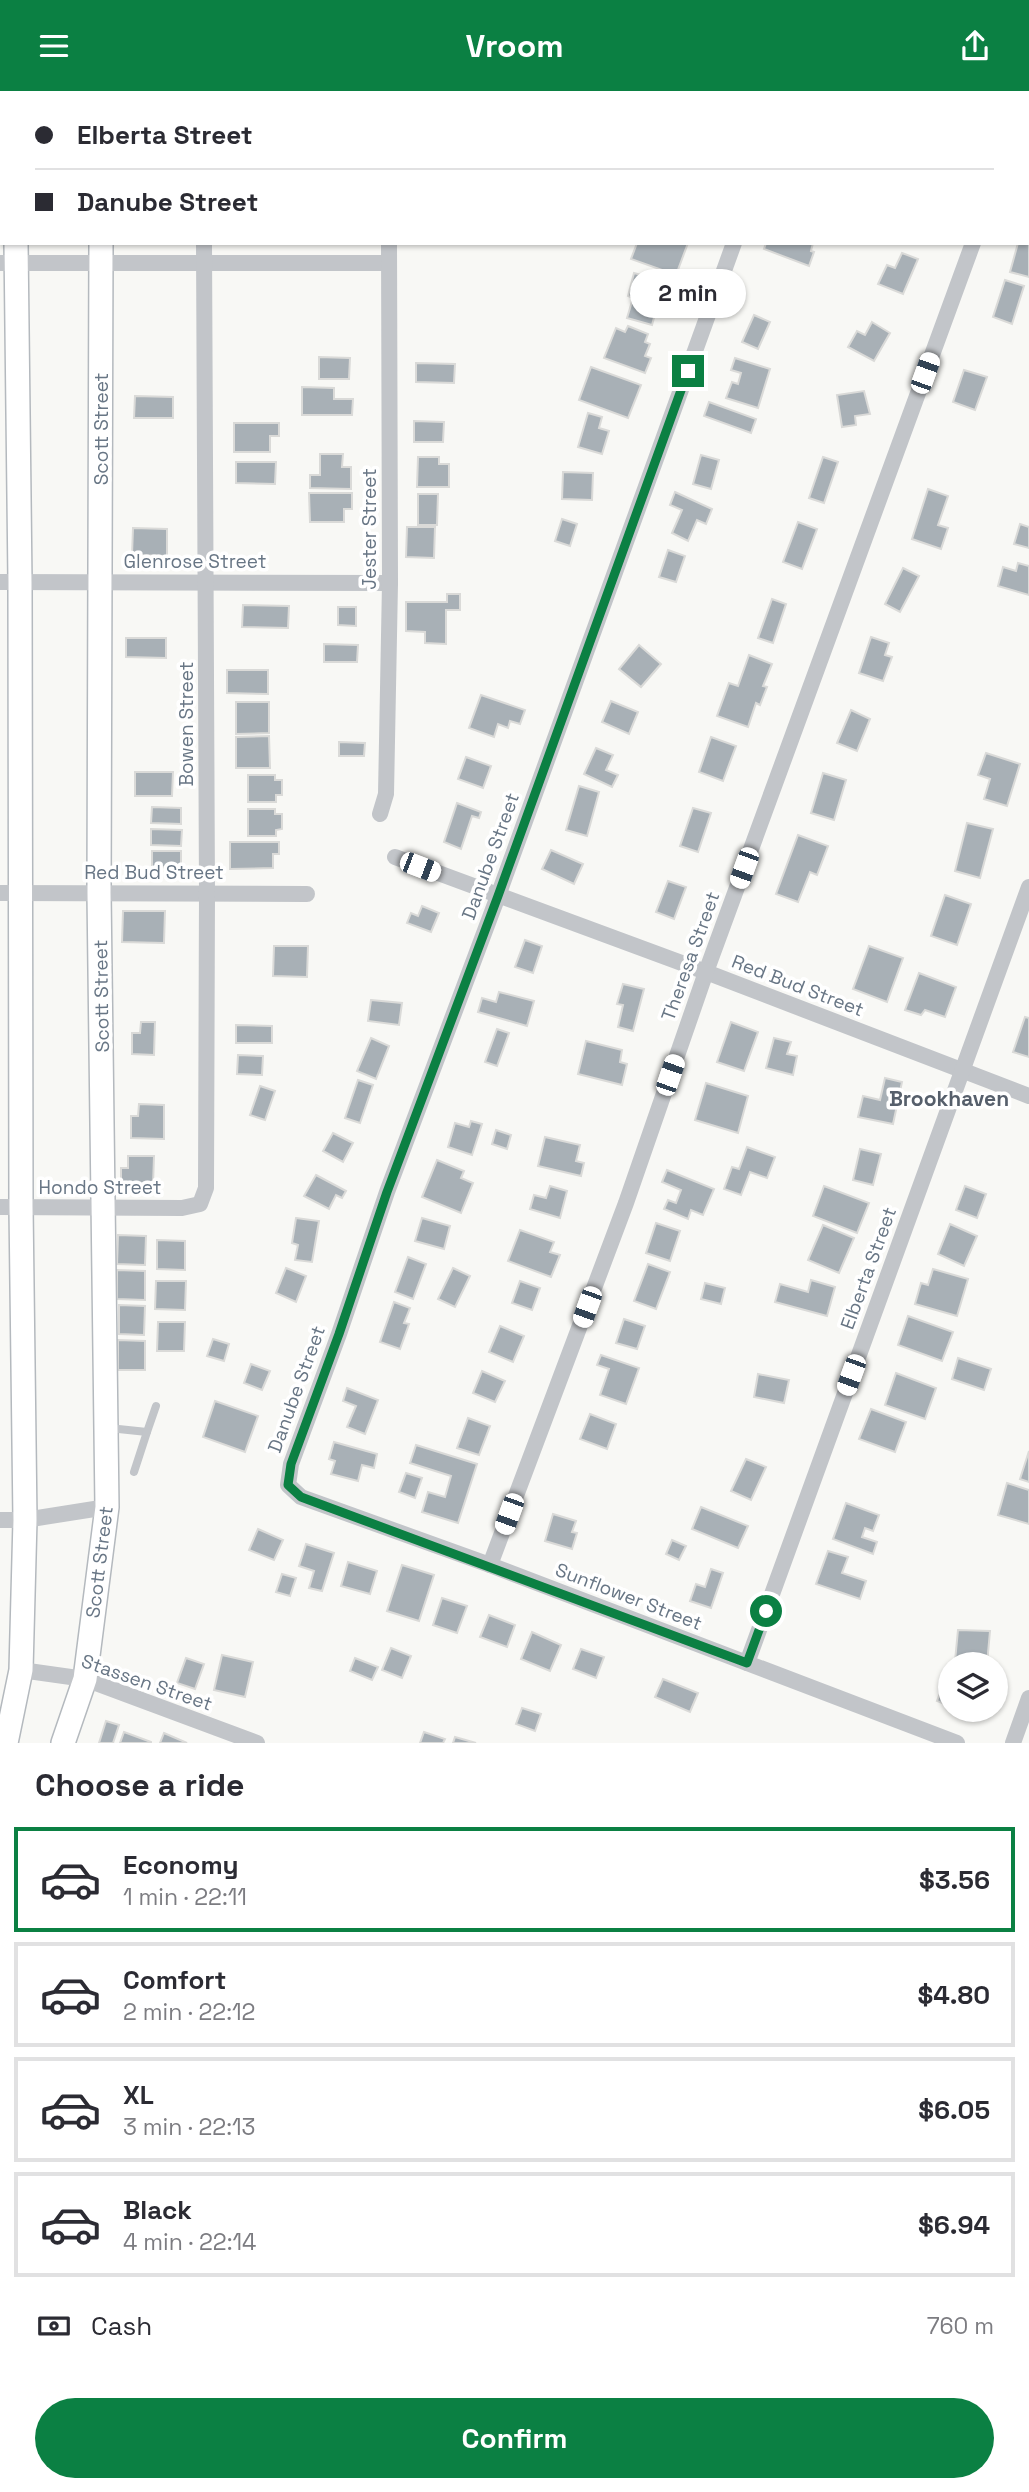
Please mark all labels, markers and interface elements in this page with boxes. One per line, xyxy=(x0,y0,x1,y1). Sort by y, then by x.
text: Vroom xyxy=(465,26,564,66)
icon: menu xyxy=(35,27,73,65)
icon: share xyxy=(956,27,994,65)
text: Elberta Street xyxy=(77,118,253,152)
text: Danube Street xyxy=(77,185,258,219)
callout: 2 min xyxy=(630,269,746,319)
text: 2 min xyxy=(658,278,718,308)
car xyxy=(908,350,943,396)
route end xyxy=(672,355,704,387)
street label: Scott Street xyxy=(89,373,114,485)
street label: Jester Street xyxy=(357,468,382,590)
street label: Glenrose Street xyxy=(124,549,266,574)
street label: Bowen Street xyxy=(174,662,199,787)
street label: Danube Street xyxy=(456,789,525,923)
car xyxy=(727,845,762,891)
car xyxy=(397,850,444,884)
street label: Red Bud Street xyxy=(84,860,224,885)
street label: Theresa Street xyxy=(655,888,725,1024)
street label: Scott Street xyxy=(88,940,115,1052)
street label: Red Bud Street xyxy=(728,949,868,1022)
car xyxy=(654,1052,687,1098)
district label: Brookhaven xyxy=(889,1085,1009,1112)
street label: Hondo Street xyxy=(39,1175,161,1200)
street label: Elberta Street xyxy=(835,1203,902,1333)
car xyxy=(570,1284,605,1330)
street label: Danube Street xyxy=(262,1322,331,1456)
car xyxy=(834,1352,869,1398)
car xyxy=(492,1491,527,1537)
street label: Scott Street xyxy=(80,1505,119,1619)
street label: Sunflower Street xyxy=(552,1557,706,1636)
route start xyxy=(750,1595,782,1627)
street label: Stassen Street xyxy=(78,1648,216,1717)
map controls xyxy=(938,1652,1008,1722)
button: layers xyxy=(938,1652,1008,1722)
text: Choose a ride xyxy=(35,1765,245,1805)
icon: car xyxy=(39,1848,102,1911)
text: Economy xyxy=(123,1848,239,1882)
text: $3.56 xyxy=(919,1863,990,1897)
text: 1 min · 22:11 xyxy=(123,1882,247,1912)
icon: car xyxy=(39,1963,102,2026)
text: Comfort xyxy=(123,1963,226,1997)
text: $4.80 xyxy=(918,1978,990,2012)
text: 2 min · 22:12 xyxy=(123,1997,255,2027)
icon: car xyxy=(39,2078,102,2141)
text: XL xyxy=(123,2078,154,2112)
text: $6.05 xyxy=(918,2093,990,2127)
text: 3 min · 22:13 xyxy=(123,2112,256,2142)
icon: car xyxy=(39,2193,102,2256)
text: Black xyxy=(123,2193,192,2227)
text: $6.94 xyxy=(918,2208,990,2242)
text: 4 min · 22:14 xyxy=(123,2227,256,2257)
icon: cash xyxy=(35,2307,73,2345)
text: Cash xyxy=(91,2309,152,2343)
text: 760 m xyxy=(927,2311,994,2341)
button: Confirm xyxy=(35,2398,994,2478)

